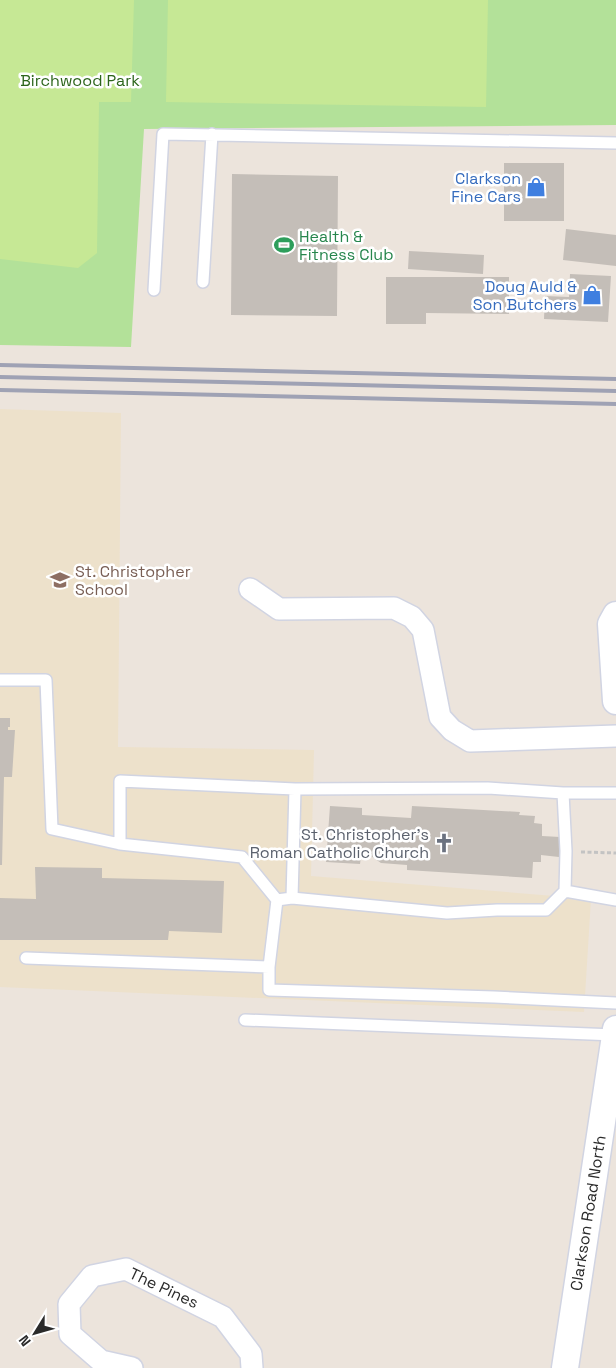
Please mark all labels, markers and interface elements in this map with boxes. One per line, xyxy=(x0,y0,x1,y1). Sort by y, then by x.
park label: Birchwood Park xyxy=(20,70,140,91)
place label: Clarkson Fine Cars xyxy=(451,168,521,207)
shop icon: Clarkson Fine Cars xyxy=(525,176,547,198)
place label: Health & Fitness Club xyxy=(299,226,393,265)
sports icon: Health & Fitness Club xyxy=(273,234,295,256)
place label: Doug Auld & Son Butchers xyxy=(473,276,577,315)
shop icon: Doug Auld & Son Butchers xyxy=(581,284,603,306)
place label: St. Christopher School xyxy=(75,561,191,600)
school or university icon: St. Christopher School xyxy=(49,569,71,591)
place label: St. Christopher's Roman Catholic Church xyxy=(250,824,429,863)
church icon: St. Christopher's Roman Catholic Church xyxy=(433,832,455,854)
street label: Clarkson Road North xyxy=(565,1134,611,1292)
street label: The Pines xyxy=(126,1263,202,1313)
north arrow xyxy=(10,1308,60,1358)
text: N xyxy=(15,1332,35,1350)

